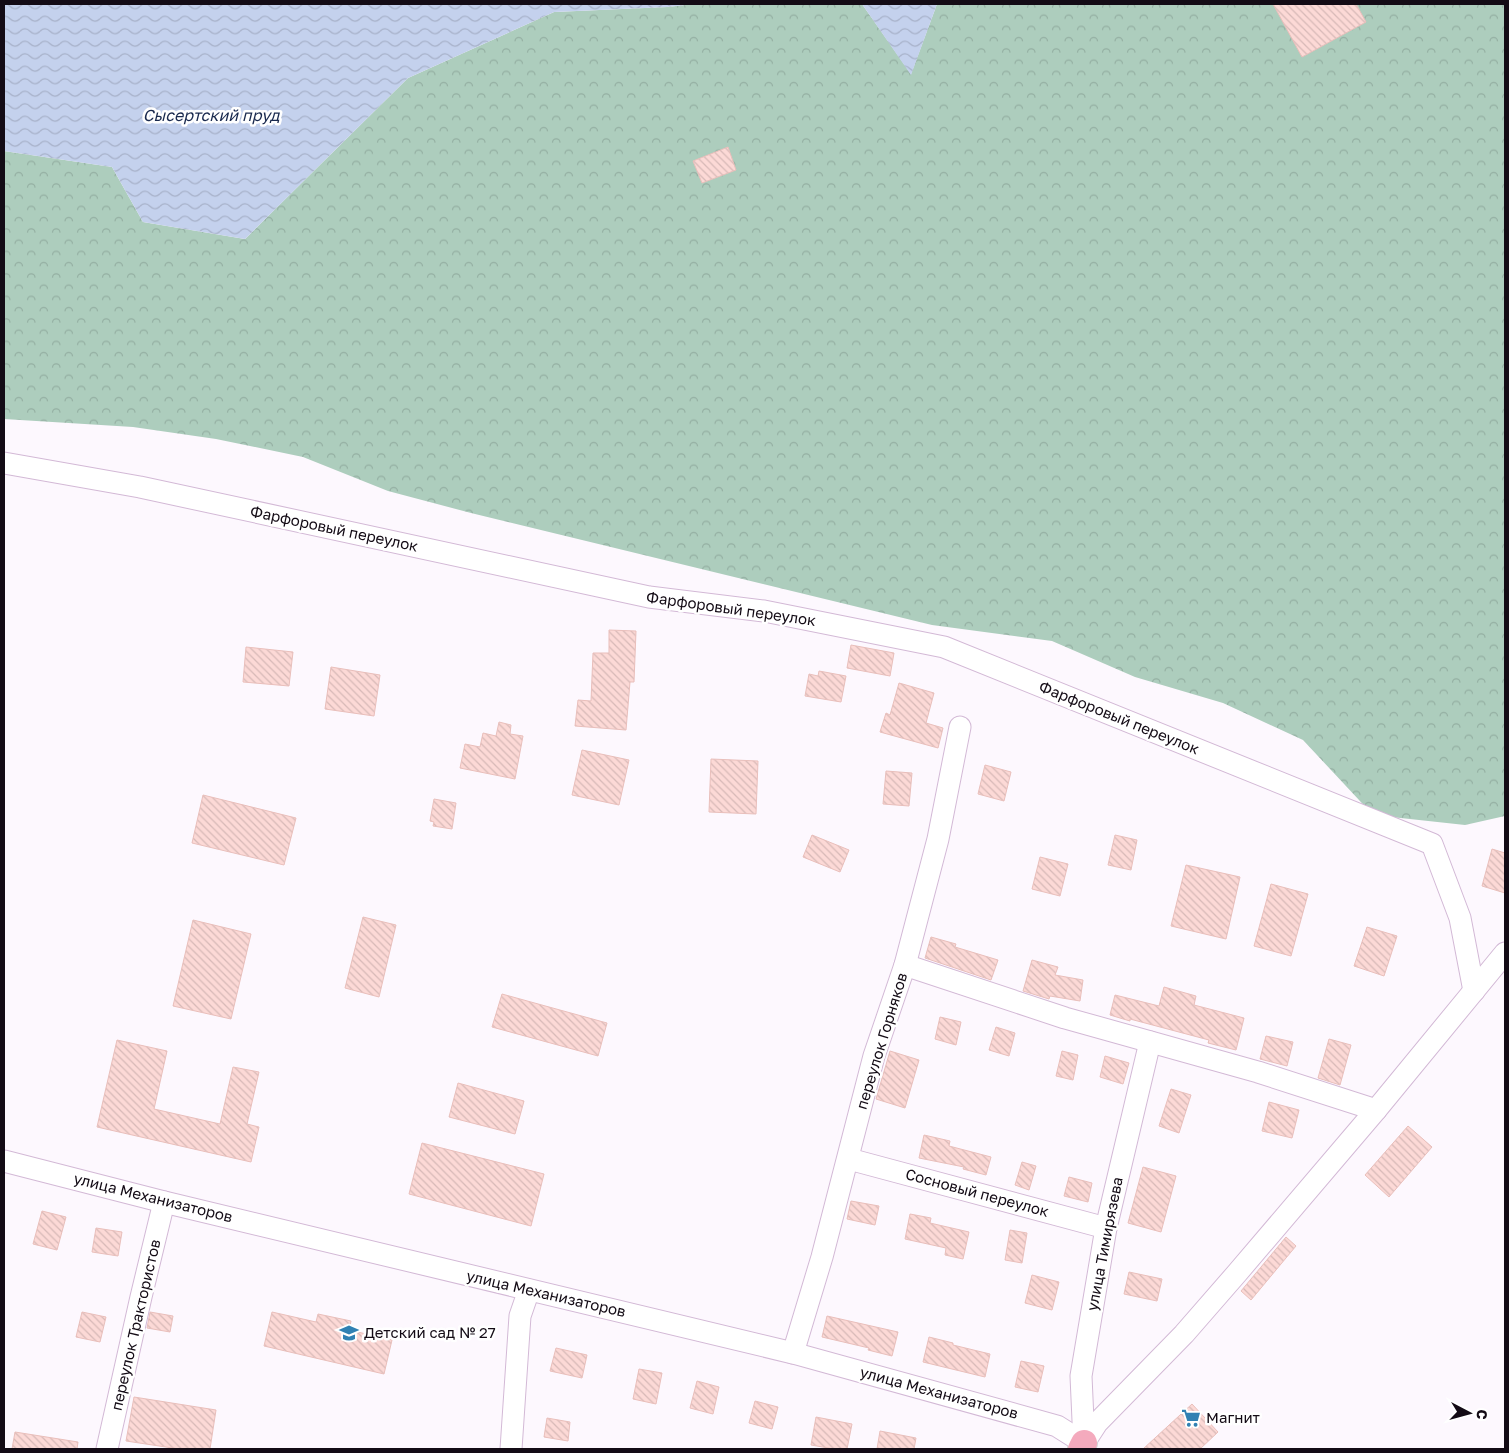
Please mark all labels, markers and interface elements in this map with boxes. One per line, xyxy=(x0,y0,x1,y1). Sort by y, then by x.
water label: Сысертский пруд xyxy=(143,105,281,125)
street label: Фарфоровый переулок xyxy=(249,501,420,555)
street label: Фарфоровый переулок xyxy=(645,587,817,629)
street label: Фарфоровый переулок xyxy=(1037,677,1202,758)
street label: переулок Горняков xyxy=(852,970,910,1111)
street label: Сосновый переулок xyxy=(904,1164,1051,1220)
street label: улица Механизаторов xyxy=(72,1169,234,1225)
street label: улица Тимирязева xyxy=(1082,1175,1126,1312)
street label: переулок Трактористов xyxy=(107,1237,164,1412)
street label: улица Механизаторов xyxy=(465,1266,628,1320)
school or university icon: Детский сад № 27 xyxy=(338,1322,360,1344)
place label: Детский сад № 27 xyxy=(364,1323,496,1341)
street label: улица Механизаторов xyxy=(858,1362,1020,1422)
north arrow xyxy=(1444,1388,1494,1438)
supermarket icon: Магнит xyxy=(1180,1407,1202,1429)
place label: Магнит xyxy=(1206,1408,1261,1426)
text: С xyxy=(1473,1409,1491,1420)

